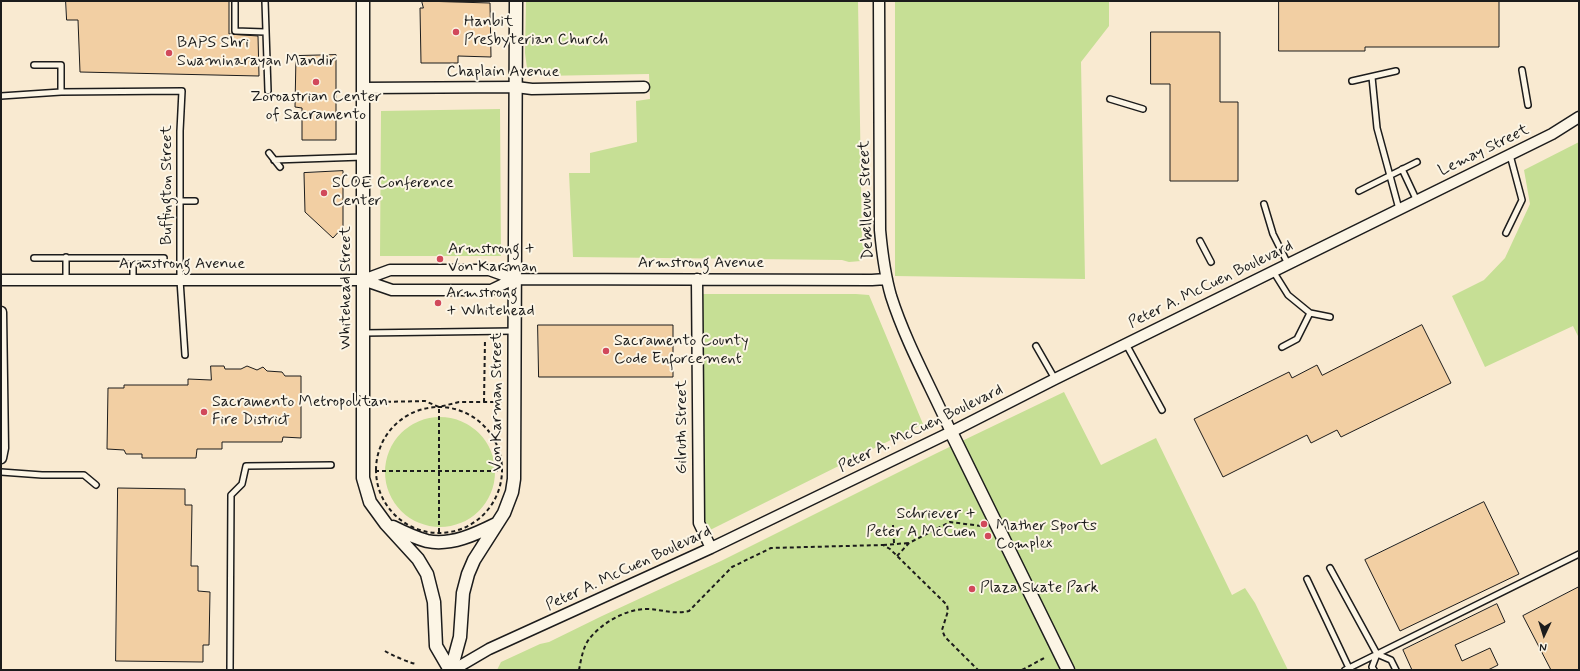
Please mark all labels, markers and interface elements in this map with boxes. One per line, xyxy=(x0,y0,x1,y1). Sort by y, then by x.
place label: Hanbit Presbyterian Church xyxy=(464,13,608,51)
marker: Hanbit Presbyterian Church xyxy=(451,27,461,37)
place label: BAPS Shri Swaminarayan Mandir xyxy=(177,34,336,72)
marker: BAPS Shri Swaminarayan Mandir xyxy=(164,48,174,58)
street label: Chaplain Avenue xyxy=(447,63,559,83)
marker: Zoroastrian Center of Sacramento xyxy=(311,77,321,87)
place label: Zoroastrian Center of Sacramento xyxy=(250,88,382,126)
street label: Lemay Street xyxy=(1436,121,1532,181)
street label: Buffington Street xyxy=(158,125,178,245)
street label: Debellevue Street xyxy=(855,140,879,260)
place label: SCOE Conference Center xyxy=(332,174,454,212)
marker: SCOE Conference Center xyxy=(319,188,329,198)
street label: Whitehead Street xyxy=(337,226,357,350)
street label: Peter A. McCuen Boulevard xyxy=(1126,237,1296,333)
place label: Armstrong + Von Karman xyxy=(448,240,537,278)
marker: Armstrong + Von Karman xyxy=(435,254,445,264)
street label: Armstrong Avenue xyxy=(638,254,764,274)
street label: Armstrong Avenue xyxy=(119,255,245,275)
place label: Armstrong + Whitehead xyxy=(446,284,535,322)
marker: Armstrong + Whitehead xyxy=(433,298,443,308)
street label: Von Karman Street xyxy=(488,332,508,472)
place label: Sacramento County Code Enforcement xyxy=(614,332,749,370)
marker: Sacramento County Code Enforcement xyxy=(601,346,611,356)
street label: Gilruth Street xyxy=(673,380,693,474)
street label: Peter A. McCuen Boulevard xyxy=(836,381,1006,477)
place label: Sacramento Metropolitan Fire District xyxy=(212,393,388,431)
marker: Sacramento Metropolitan Fire District xyxy=(199,407,209,417)
place label: Schriever + Peter A McCuen xyxy=(866,505,976,543)
place label: Mather Sports Complex xyxy=(996,517,1097,555)
marker: Schriever + Peter A McCuen xyxy=(979,519,989,529)
street label: Peter A. McCuen Boulevard xyxy=(543,522,715,616)
marker: Mather Sports Complex xyxy=(983,531,993,541)
place label: Plaza Skate Park xyxy=(980,579,1098,599)
marker: Plaza Skate Park xyxy=(967,584,977,594)
north arrow xyxy=(1524,615,1564,655)
text: N xyxy=(1539,640,1547,654)

